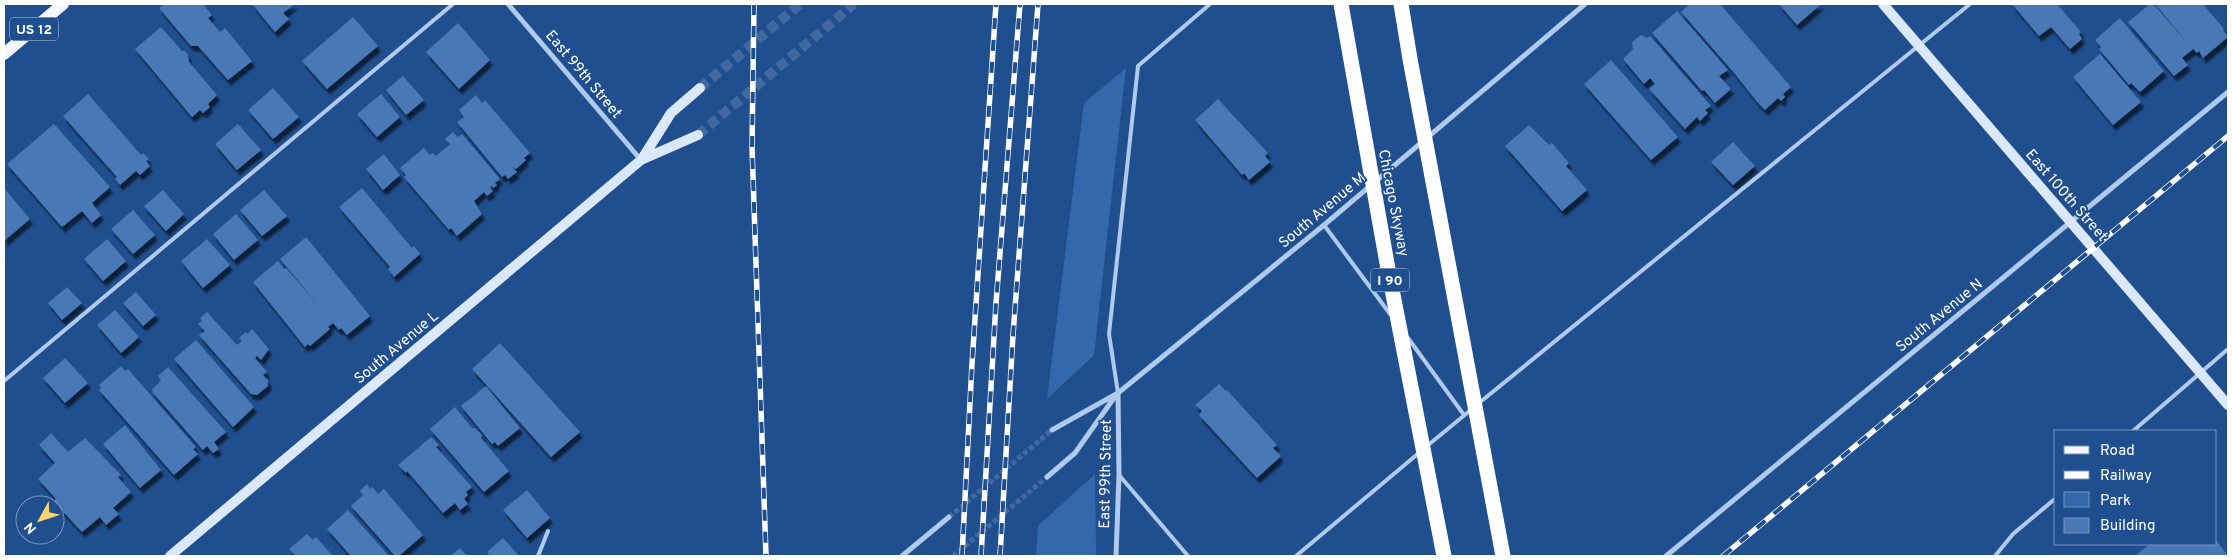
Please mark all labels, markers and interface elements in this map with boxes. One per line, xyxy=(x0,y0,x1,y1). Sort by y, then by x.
road number: US 12 xyxy=(10,18,58,40)
street label: East 99th Street xyxy=(540,27,625,123)
street label: East 100th Street xyxy=(2021,146,2111,246)
street label: Chicago Skyway xyxy=(1373,148,1412,259)
street label: South Avenue M xyxy=(1275,169,1370,253)
road number: I 90 xyxy=(1371,268,1409,292)
street label: South Avenue N xyxy=(1893,275,1987,357)
street label: South Avenue L xyxy=(351,307,443,389)
street label: East 99th Street xyxy=(1096,419,1117,529)
legend xyxy=(2054,430,2217,545)
text: Road xyxy=(2100,442,2135,461)
text: Railway xyxy=(2100,467,2152,486)
text: Park xyxy=(2100,492,2131,511)
north arrow xyxy=(15,495,65,545)
text: Building xyxy=(2100,517,2155,536)
text: N xyxy=(21,518,41,537)

